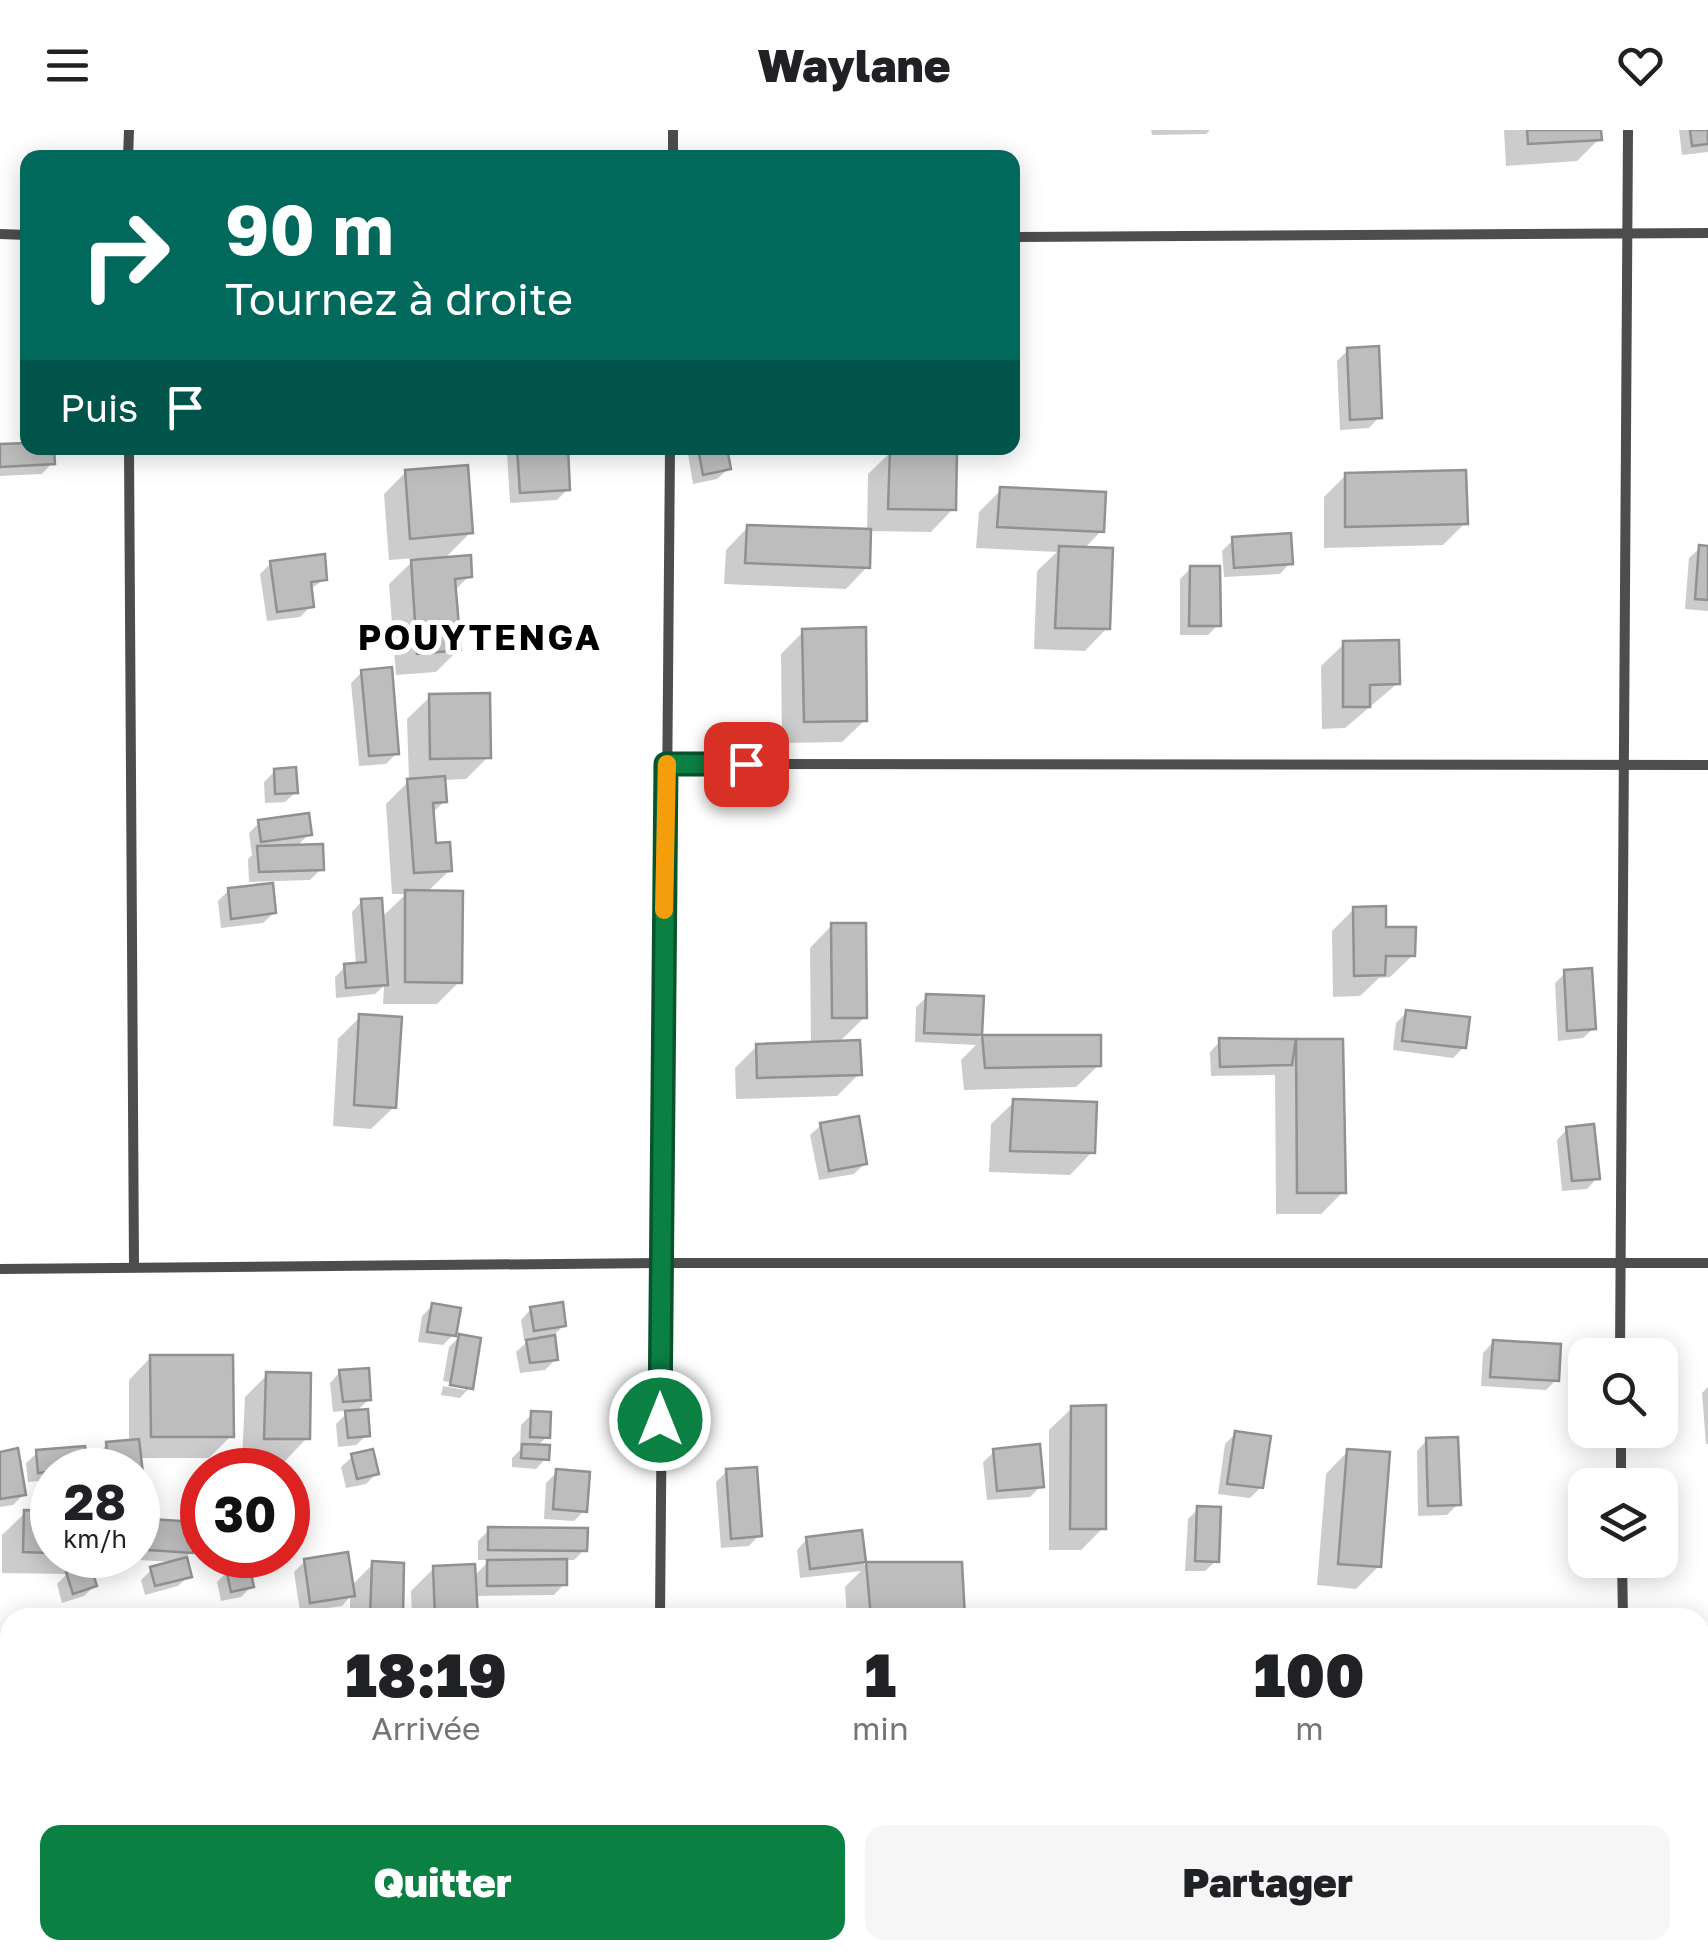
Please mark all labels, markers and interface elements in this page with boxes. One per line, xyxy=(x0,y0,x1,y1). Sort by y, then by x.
icon: menu xyxy=(40,38,95,93)
text: Waylane xyxy=(757,38,951,92)
icon: heart xyxy=(1613,38,1668,93)
text: 90 m xyxy=(225,186,394,270)
icon: right xyxy=(60,190,190,320)
text: Tournez à droite xyxy=(225,271,573,325)
icon: arrive xyxy=(158,380,213,435)
text: Puis xyxy=(60,385,138,430)
district label: POUYTENGA xyxy=(358,616,602,658)
pin xyxy=(704,722,789,807)
icon: arrive xyxy=(719,737,774,792)
map controls xyxy=(1568,1338,1678,1578)
button: search xyxy=(1568,1338,1678,1448)
position arrow xyxy=(608,1368,712,1472)
speed limit sign: 30 xyxy=(180,1448,310,1578)
button: layers xyxy=(1568,1468,1678,1578)
text: 28 xyxy=(64,1471,126,1531)
text: km/h xyxy=(63,1523,127,1554)
text: 18:19 xyxy=(345,1638,507,1710)
text: 1 xyxy=(864,1638,896,1710)
text: 100 xyxy=(1254,1638,1365,1710)
text: Arrivée xyxy=(371,1709,481,1747)
text: min xyxy=(852,1709,909,1747)
text: m xyxy=(1295,1709,1323,1747)
button: Quitter xyxy=(40,1825,845,1940)
button: Partager xyxy=(865,1825,1670,1940)

